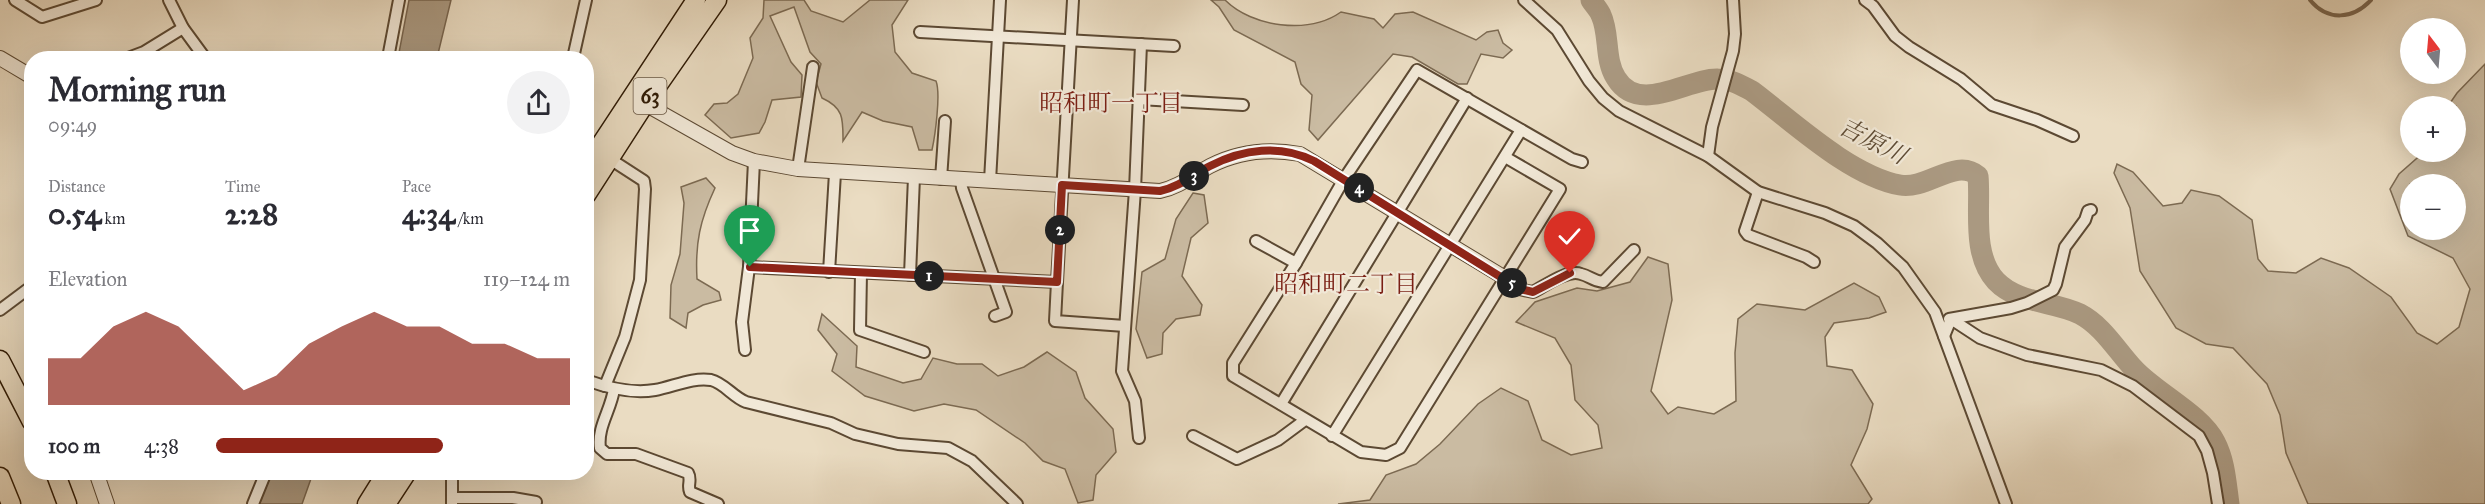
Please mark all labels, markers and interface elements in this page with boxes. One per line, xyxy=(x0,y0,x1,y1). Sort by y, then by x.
north arrow xyxy=(2400,18,2466,84)
map controls xyxy=(2400,18,2466,240)
text: Morning run xyxy=(48,70,226,110)
button: share xyxy=(507,71,570,134)
road number: 63 xyxy=(634,78,666,114)
district label: 昭和町一丁目 xyxy=(1039,88,1183,118)
button: + xyxy=(2400,96,2466,162)
water label: 吉原川 xyxy=(1834,111,1915,172)
text: 09:49 xyxy=(48,113,97,137)
pin: 3 xyxy=(1179,161,1209,191)
text: 3 xyxy=(1191,166,1197,185)
pin: 4 xyxy=(1344,173,1374,203)
button: − xyxy=(2400,174,2466,240)
text: Distance xyxy=(48,177,105,196)
text: Time xyxy=(225,177,260,196)
text: Pace xyxy=(402,177,431,196)
text: 4 xyxy=(1355,178,1363,197)
text: 0.54 xyxy=(48,196,101,232)
text: 2:28 xyxy=(225,196,278,232)
text: 4:34 xyxy=(402,196,455,232)
pin xyxy=(724,205,775,267)
text: km xyxy=(101,209,125,228)
text: /km xyxy=(455,209,484,228)
pin xyxy=(1544,211,1595,273)
icon: arrive xyxy=(733,214,766,247)
pin: 2 xyxy=(1045,215,1075,245)
text: 2 xyxy=(1056,220,1064,239)
icon: check xyxy=(1553,220,1586,253)
pin: 1 xyxy=(914,261,944,291)
text: 1 xyxy=(926,266,932,285)
text: Elevation xyxy=(48,267,127,291)
text: 119–124 m xyxy=(483,267,570,291)
pin: 5 xyxy=(1497,268,1527,298)
district label: 昭和町二丁目 xyxy=(1274,269,1418,299)
text: 5 xyxy=(1508,273,1516,292)
text: 100 m xyxy=(48,434,100,458)
text: 4:38 xyxy=(144,434,179,458)

